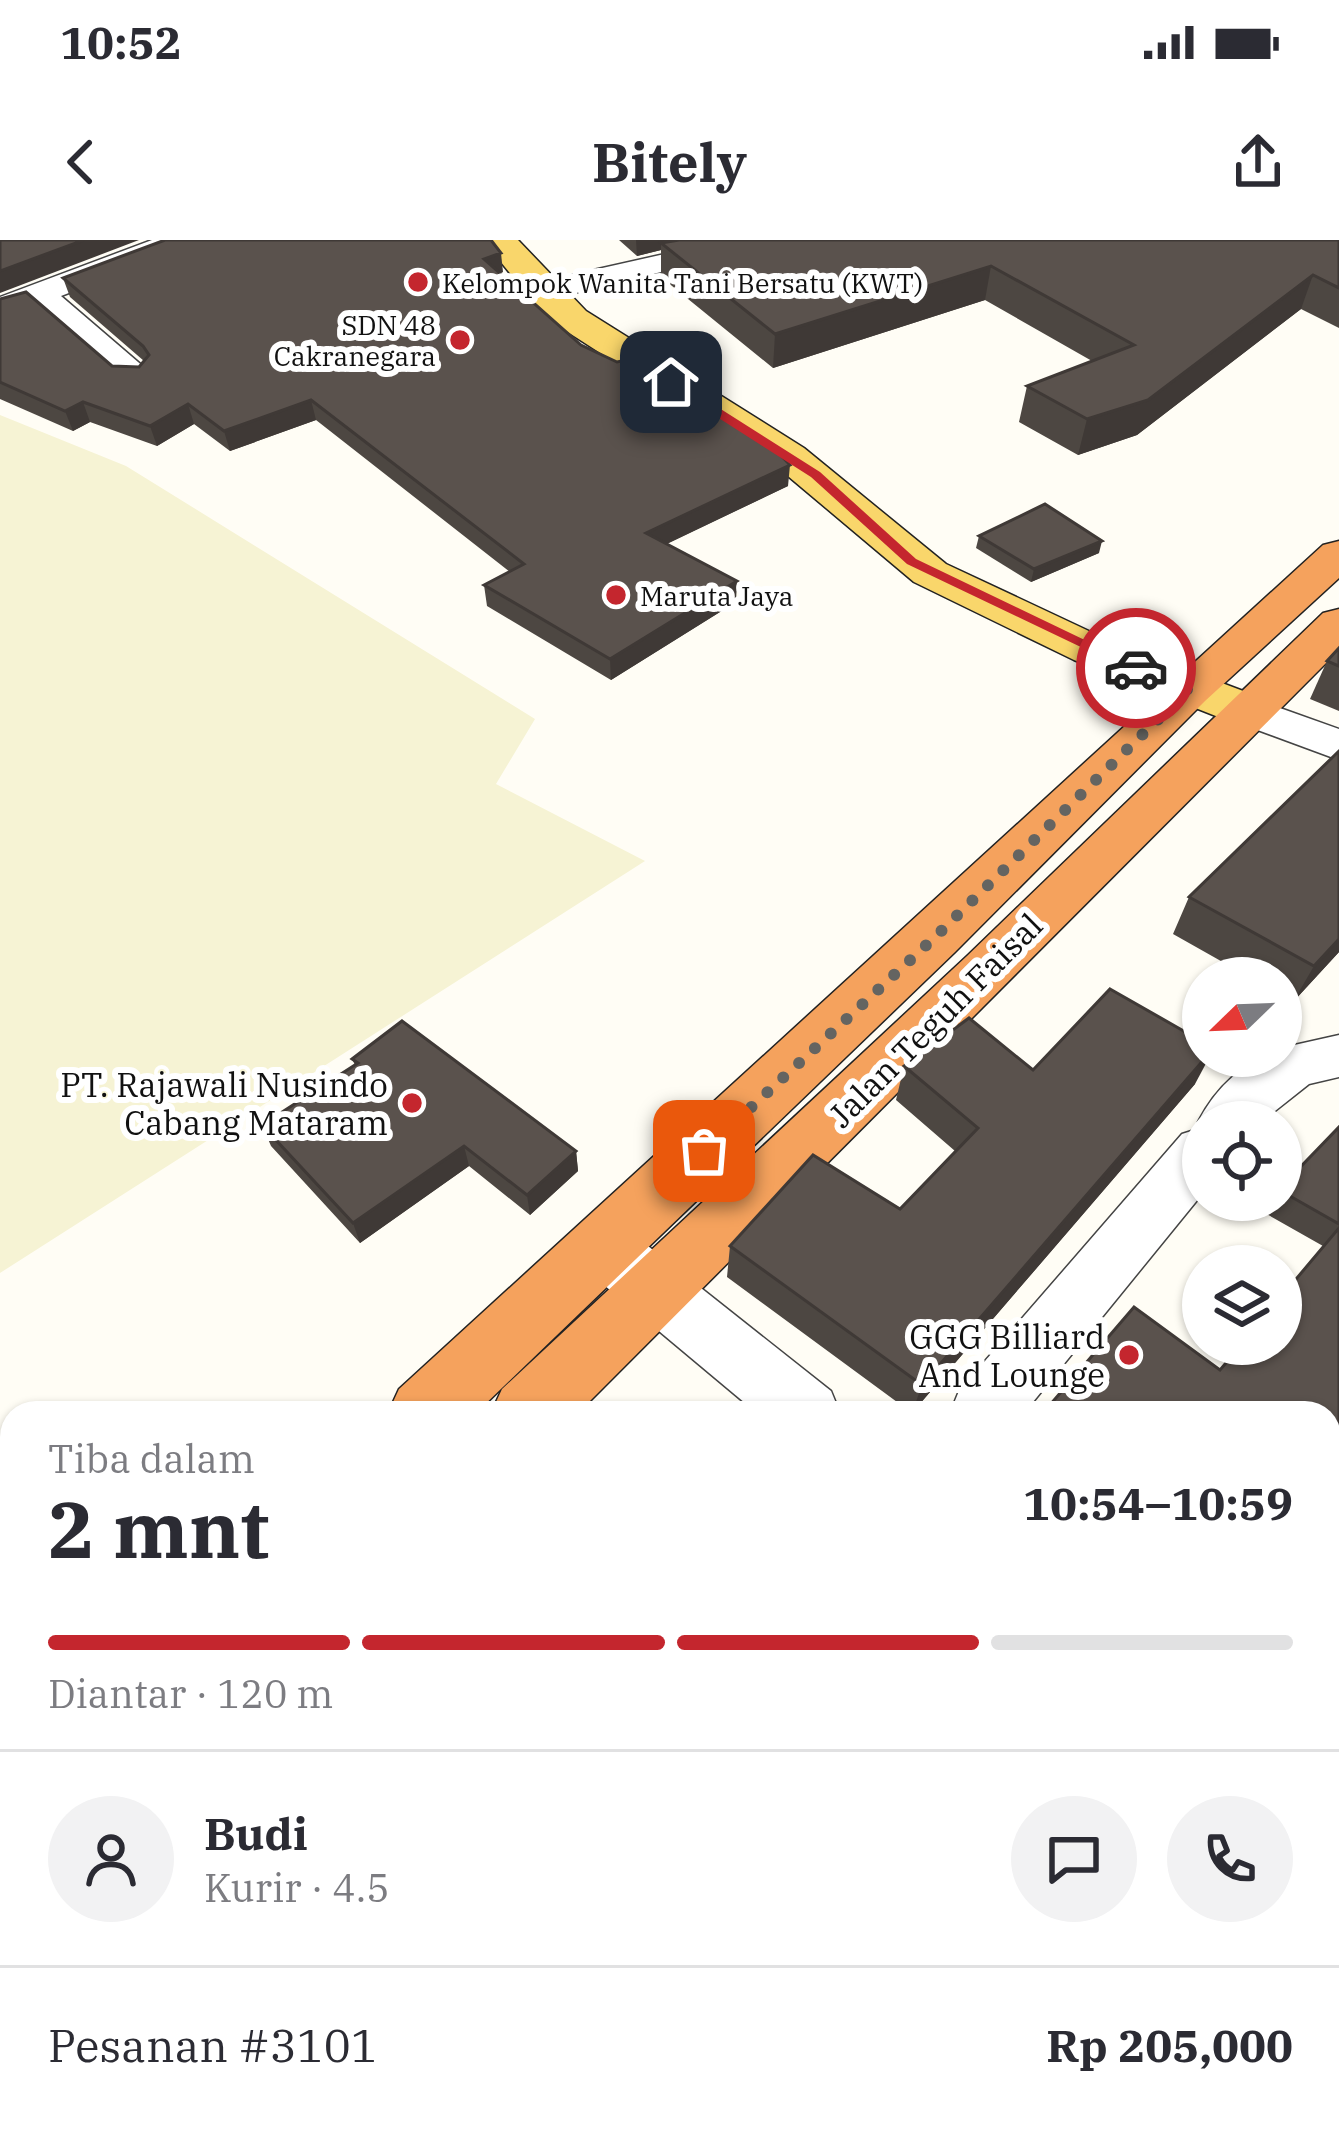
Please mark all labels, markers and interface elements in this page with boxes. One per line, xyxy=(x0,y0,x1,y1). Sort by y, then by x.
text: 10:52 xyxy=(60,13,182,71)
text: Bitely xyxy=(592,127,747,197)
icon: back xyxy=(48,129,114,195)
icon: share xyxy=(1225,129,1291,195)
place label: Kelompok Wanita Tani Bersatu (KWT) xyxy=(442,265,923,300)
marker: Kelompok Wanita Tani Bersatu (KWT) xyxy=(405,269,431,295)
place label: SDN 48 Cakranegara xyxy=(274,307,436,373)
marker: SDN 48 Cakranegara xyxy=(447,327,473,353)
pin xyxy=(620,331,722,433)
icon: home xyxy=(638,349,704,415)
place label: Maruta Jaya xyxy=(640,578,794,613)
marker: Maruta Jaya xyxy=(603,582,629,608)
courier xyxy=(1076,608,1196,728)
icon: car xyxy=(1103,635,1169,701)
street label: Jalan Teguh Faisal xyxy=(819,904,1051,1136)
north arrow xyxy=(1182,957,1302,1077)
map controls xyxy=(1182,957,1302,1365)
place label: PT. Rajawali Nusindo Cabang Mataram xyxy=(60,1063,388,1144)
marker: PT. Rajawali Nusindo Cabang Mataram xyxy=(399,1090,425,1116)
pin xyxy=(653,1100,755,1202)
button: locate xyxy=(1182,1101,1302,1221)
icon: bag xyxy=(671,1118,737,1184)
button: layers xyxy=(1182,1245,1302,1365)
place label: GGG Billiard And Lounge xyxy=(909,1315,1105,1396)
marker: GGG Billiard And Lounge xyxy=(1116,1342,1142,1368)
text: Tiba dalam xyxy=(48,1433,255,1484)
text: 10:54–10:59 xyxy=(1023,1474,1293,1532)
text: 2 mnt xyxy=(48,1478,269,1579)
text: Diantar · 120 m xyxy=(48,1668,334,1719)
button: person xyxy=(48,1796,174,1922)
button: chat xyxy=(1011,1796,1137,1922)
button: phone xyxy=(1167,1796,1293,1922)
text: Budi xyxy=(204,1804,308,1862)
text: Kurir · 4.5 xyxy=(204,1862,390,1913)
text: Pesanan #3101 xyxy=(48,2016,378,2074)
text: Rp 205,000 xyxy=(1046,2016,1293,2074)

